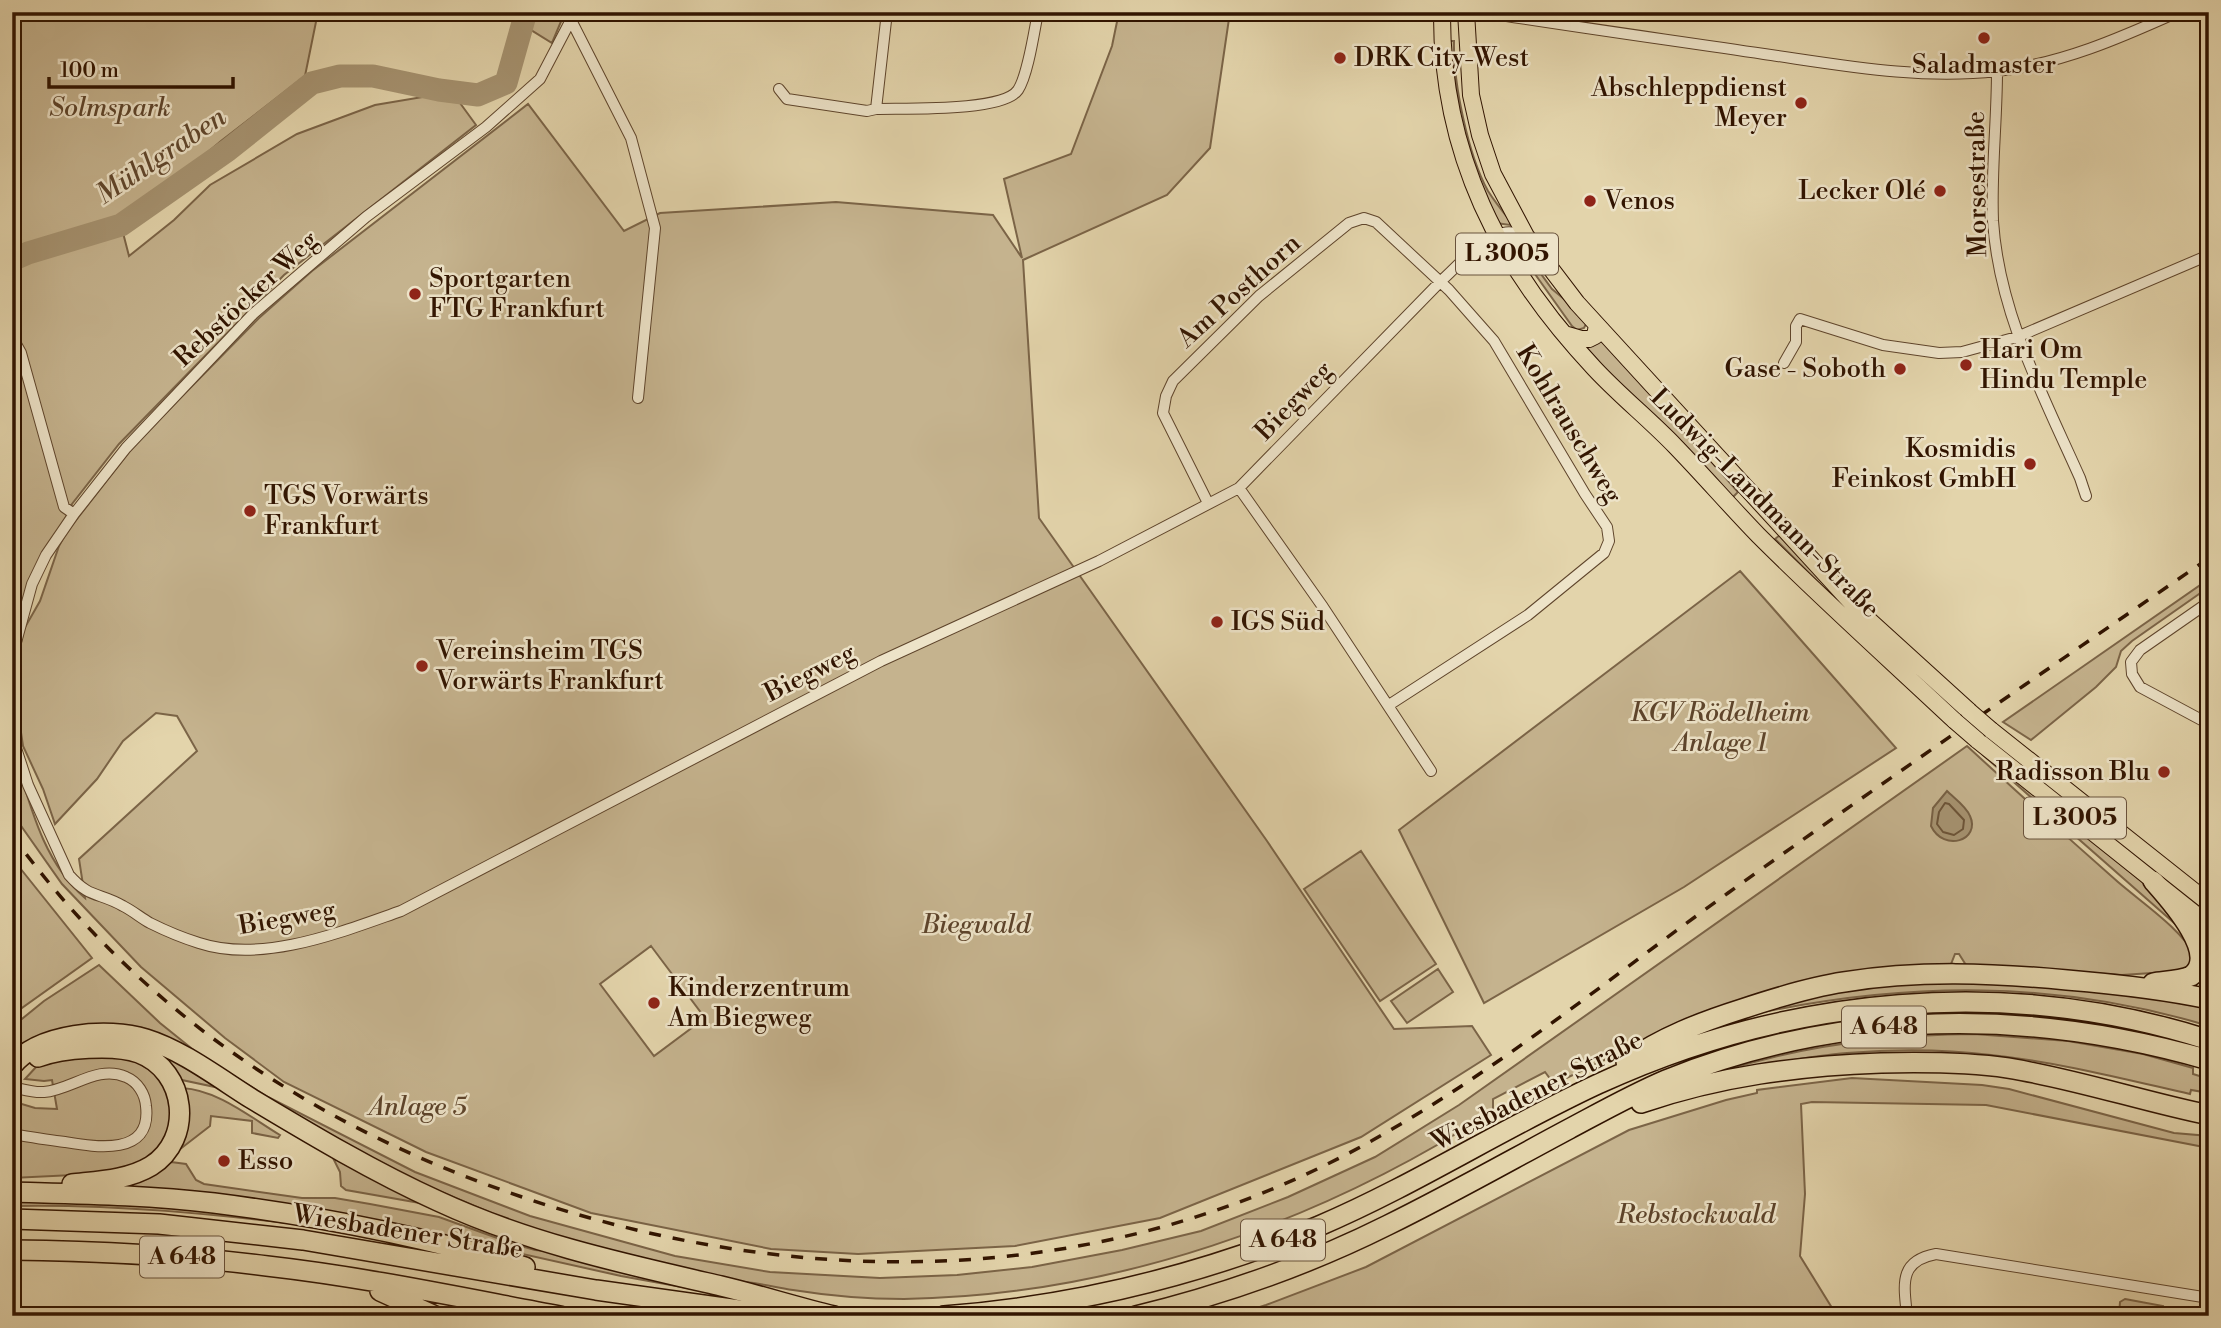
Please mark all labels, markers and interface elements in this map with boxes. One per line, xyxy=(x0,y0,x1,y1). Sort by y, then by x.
marker: Saladmaster xyxy=(1976,30,1992,46)
place label: DRK City-West xyxy=(1354,42,1529,74)
scale bar xyxy=(49,46,233,90)
place label: Saladmaster xyxy=(1912,49,2056,81)
marker: DRK City-West xyxy=(1332,50,1348,66)
text: 100 m xyxy=(60,58,119,84)
place label: Abschleppdienst Meyer xyxy=(1590,72,1787,134)
park label: Solmspark xyxy=(49,92,171,124)
marker: Abschleppdienst Meyer xyxy=(1793,95,1809,111)
water label: Mühlgraben xyxy=(89,99,233,212)
street label: Morsestraße xyxy=(1960,111,1994,257)
place label: Lecker Olé xyxy=(1798,175,1926,207)
marker: Lecker Olé xyxy=(1932,183,1948,199)
place label: Venos xyxy=(1603,185,1675,217)
marker: Venos xyxy=(1582,193,1598,209)
street label: Rebstöcker Weg xyxy=(167,224,325,374)
street label: Am Posthorn xyxy=(1170,227,1307,355)
road number: L 3005 xyxy=(1456,233,1558,274)
place label: Sportgarten FTG Frankfurt xyxy=(429,263,605,325)
marker: Sportgarten FTG Frankfurt xyxy=(407,286,423,302)
place label: Hari Om Hindu Temple xyxy=(1980,334,2147,396)
street label: Kohlrauschweg xyxy=(1509,339,1629,510)
place label: Gase - Soboth xyxy=(1724,353,1886,385)
street label: Biegweg xyxy=(1248,354,1340,448)
marker: Hari Om Hindu Temple xyxy=(1958,357,1974,373)
marker: Gase - Soboth xyxy=(1892,361,1908,377)
street label: Ludwig-Landmann-Straße xyxy=(1643,381,1887,625)
place label: Kosmidis Feinkost GmbH xyxy=(1832,433,2016,495)
marker: Kosmidis Feinkost GmbH xyxy=(2022,456,2038,472)
place label: TGS Vorwärts Frankfurt xyxy=(264,480,429,542)
marker: TGS Vorwärts Frankfurt xyxy=(242,503,258,519)
place label: IGS Süd xyxy=(1231,606,1325,638)
marker: IGS Süd xyxy=(1209,614,1225,630)
place label: Vereinsheim TGS Vorwärts Frankfurt xyxy=(435,635,664,697)
street label: Biegweg xyxy=(758,636,861,710)
marker: Vereinsheim TGS Vorwärts Frankfurt xyxy=(414,658,430,674)
park label: KGV Rödelheim Anlage 1 xyxy=(1630,697,1811,759)
place label: Radisson Blu xyxy=(1996,756,2150,788)
marker: Radisson Blu xyxy=(2156,764,2172,780)
road number: L 3005 xyxy=(2024,798,2126,838)
street label: Biegweg xyxy=(235,894,338,942)
park label: Biegwald xyxy=(921,909,1032,941)
place label: Kinderzentrum Am Biegweg xyxy=(667,972,850,1034)
marker: Kinderzentrum Am Biegweg xyxy=(646,995,662,1011)
road number: A 648 xyxy=(1842,1007,1926,1048)
street label: Wiesbadener Straße xyxy=(1425,1024,1648,1159)
park label: Anlage 5 xyxy=(366,1091,468,1123)
place label: Esso xyxy=(238,1145,293,1177)
marker: Esso xyxy=(216,1153,232,1169)
street label: Wiesbadener Straße xyxy=(289,1198,526,1266)
park label: Rebstockwald xyxy=(1616,1199,1777,1231)
road number: A 648 xyxy=(1241,1220,1325,1260)
road number: A 648 xyxy=(140,1237,224,1278)

